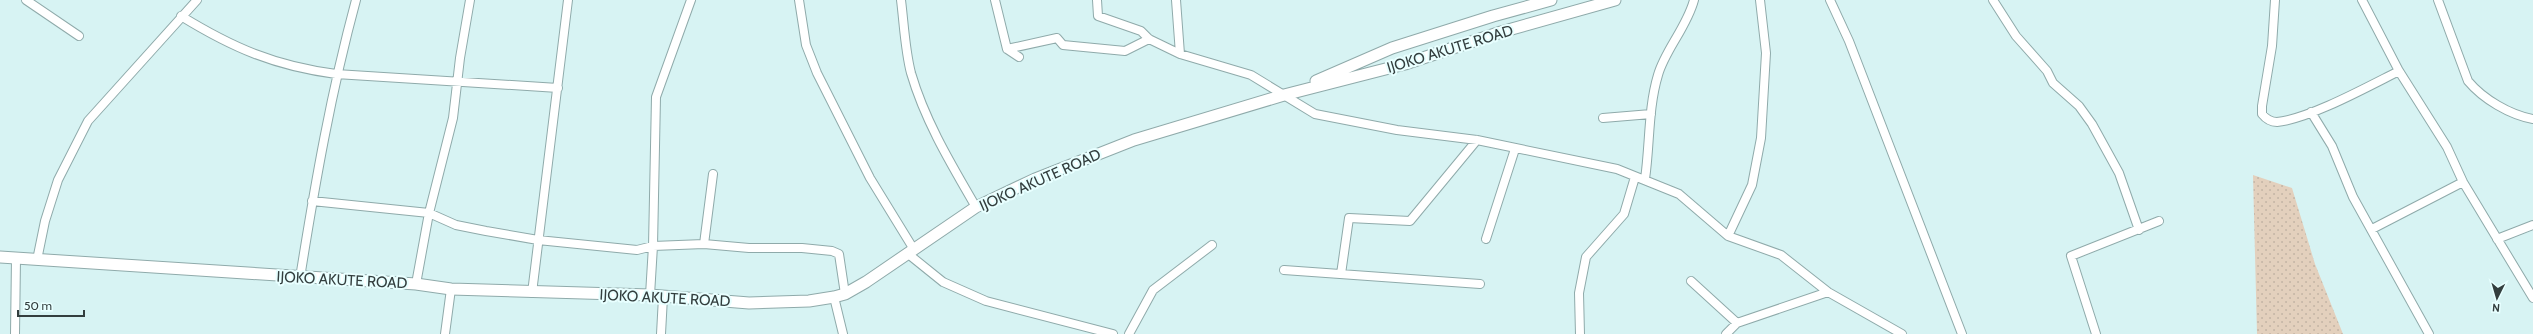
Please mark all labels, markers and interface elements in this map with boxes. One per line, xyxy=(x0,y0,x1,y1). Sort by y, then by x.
street label: IJOKO AKUTE ROAD xyxy=(1385,21,1515,77)
street label: IJOKO AKUTE ROAD xyxy=(976,145,1104,215)
street label: IJOKO AKUTE ROAD xyxy=(276,268,408,292)
north arrow xyxy=(2477,278,2517,318)
street label: IJOKO AKUTE ROAD xyxy=(599,286,731,310)
scale bar xyxy=(18,292,84,318)
text: 50 m xyxy=(24,298,52,313)
text: N xyxy=(2492,301,2501,315)

